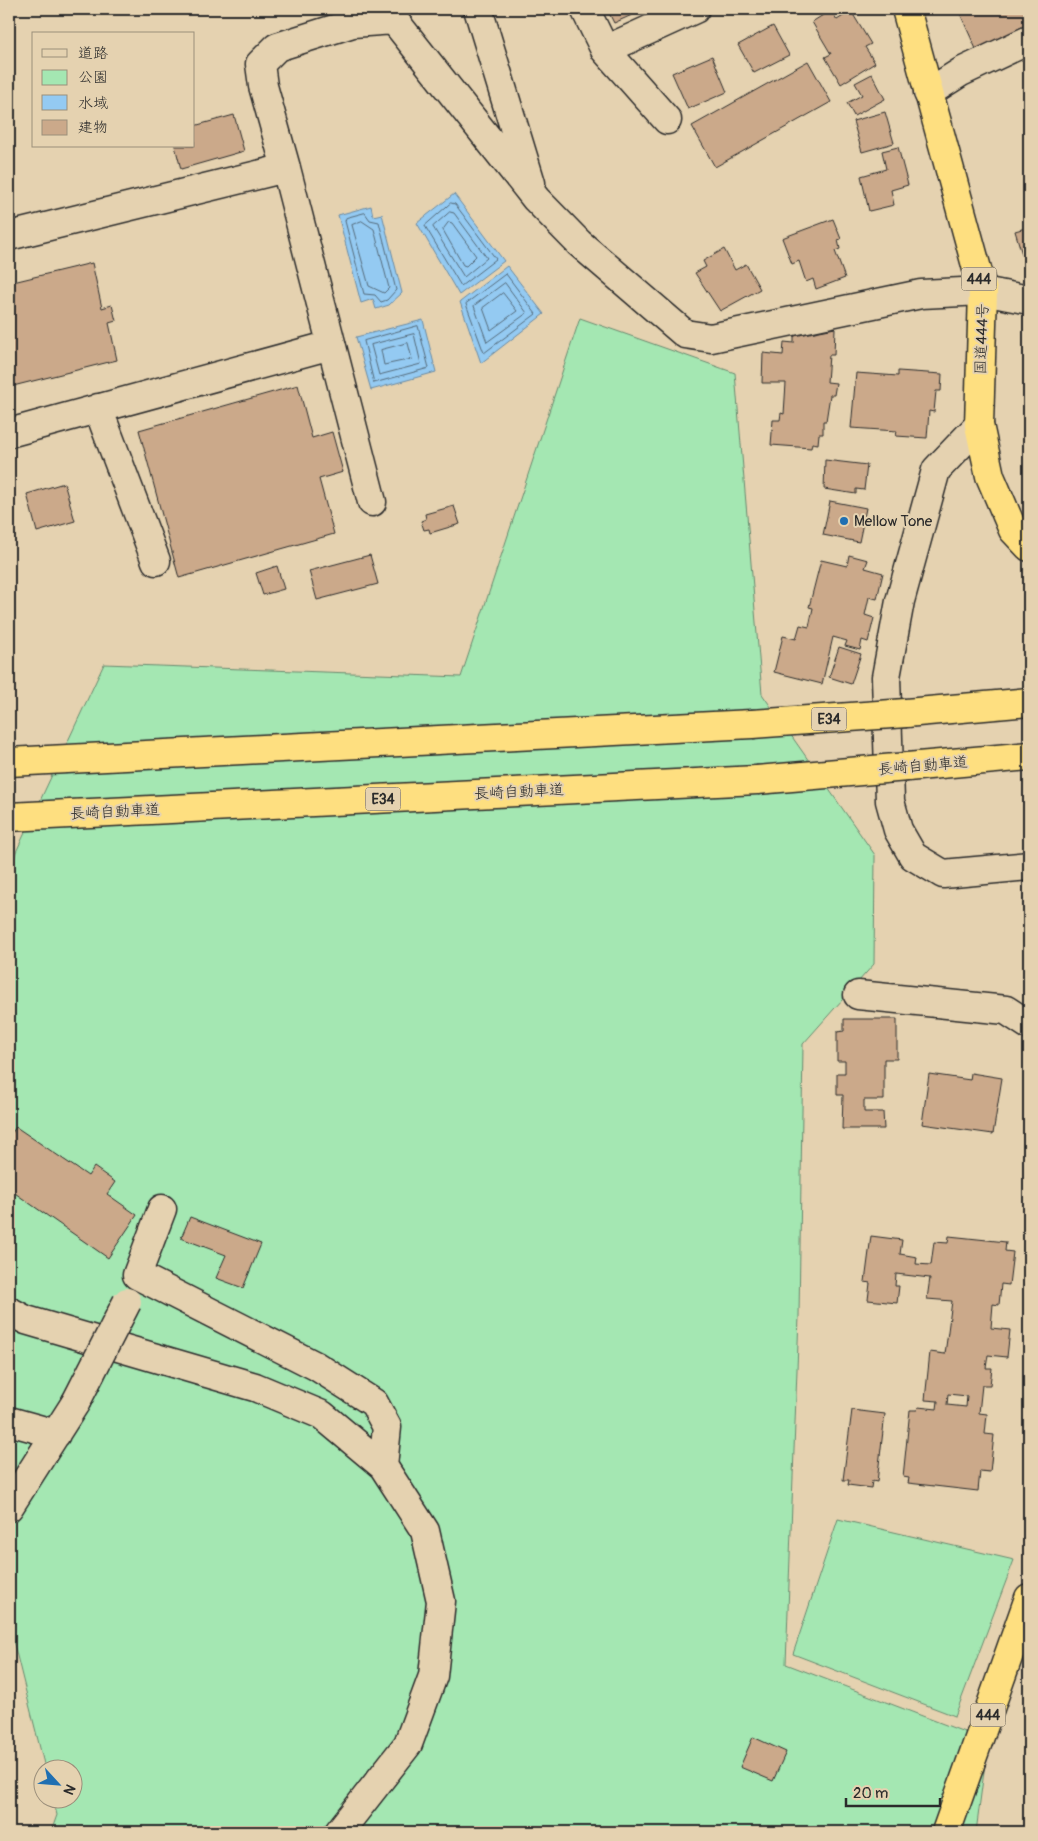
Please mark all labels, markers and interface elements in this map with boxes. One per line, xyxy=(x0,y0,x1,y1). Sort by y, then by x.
legend xyxy=(32,32,195,148)
text: 道路 xyxy=(78,44,108,63)
text: 公園 xyxy=(78,68,108,87)
text: 水域 xyxy=(78,94,108,113)
text: 建物 xyxy=(78,118,108,137)
road number: 444 xyxy=(962,268,996,290)
street label: 国道444号 xyxy=(971,303,993,375)
place label: Mellow Tone xyxy=(854,512,933,531)
marker: Mellow Tone xyxy=(838,515,850,527)
road number: E34 xyxy=(812,708,846,731)
street label: 長崎自動車道 xyxy=(877,753,969,779)
street label: 長崎自動車道 xyxy=(474,780,564,804)
road number: E34 xyxy=(366,788,400,811)
street label: 長崎自動車道 xyxy=(70,800,160,824)
road number: 444 xyxy=(970,1704,1006,1726)
north arrow xyxy=(32,1758,82,1808)
scale bar xyxy=(846,1776,939,1808)
text: N xyxy=(60,1781,79,1797)
text: 20 m xyxy=(853,1784,888,1803)

